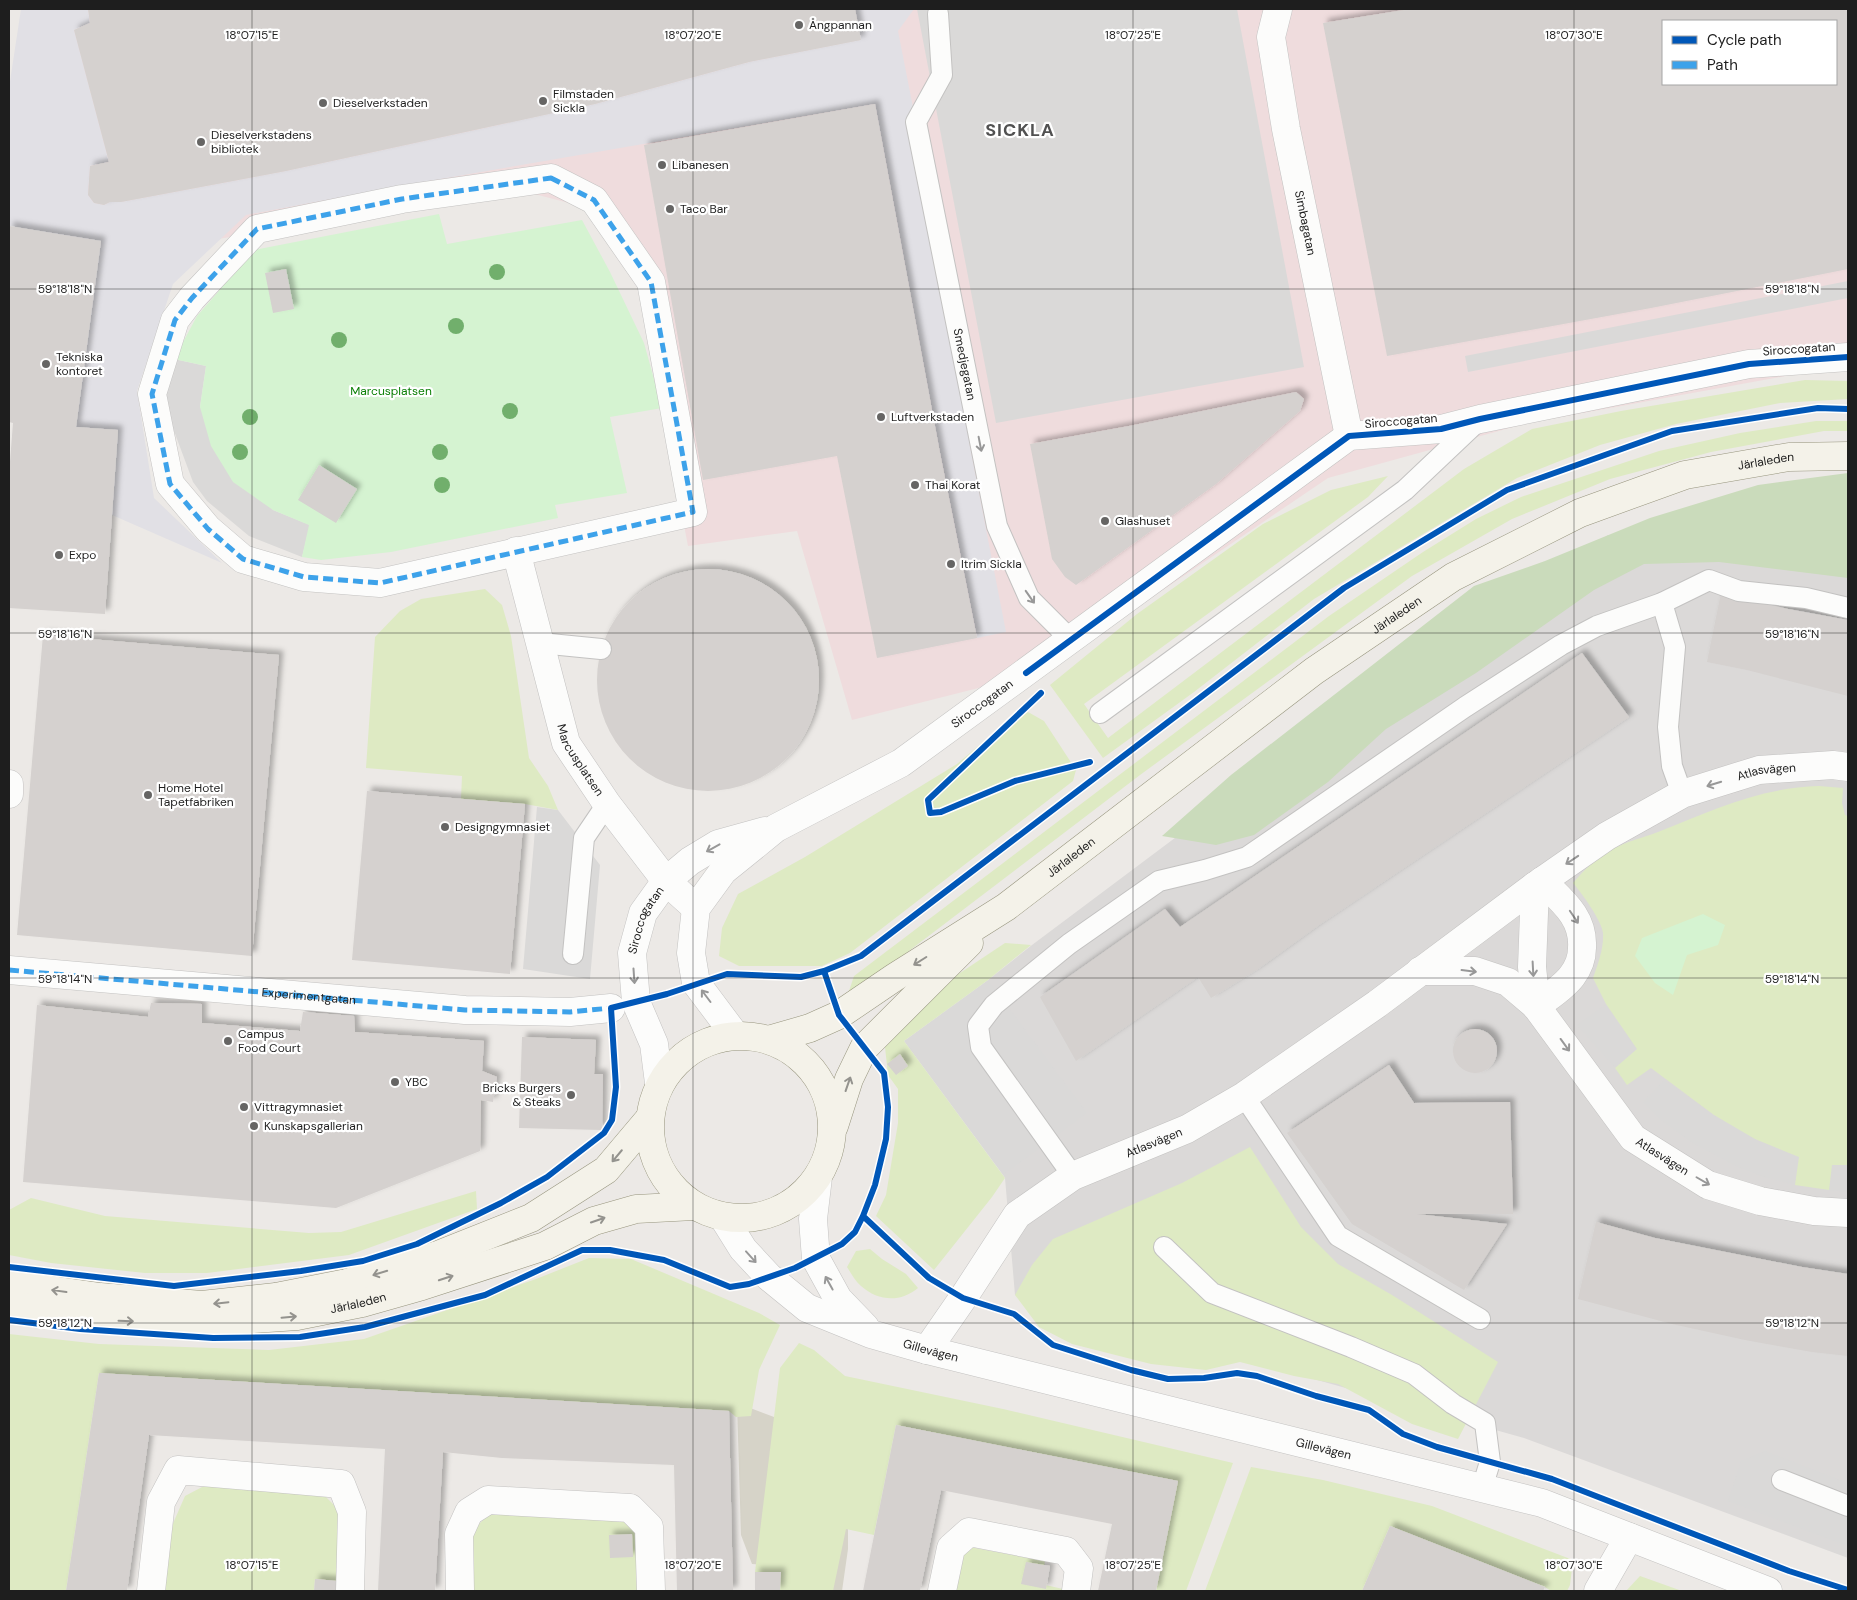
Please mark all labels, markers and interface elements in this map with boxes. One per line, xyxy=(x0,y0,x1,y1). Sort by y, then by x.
place label: Ångpannan xyxy=(809,17,872,33)
marker: Ångpannan xyxy=(793,19,805,31)
legend xyxy=(1662,20,1837,85)
text: 18°07'15"E xyxy=(225,27,279,43)
text: 18°07'20"E xyxy=(664,27,722,43)
text: 18°07'25"E xyxy=(1105,27,1161,43)
text: 18°07'30"E xyxy=(1545,27,1603,43)
text: Cycle path xyxy=(1707,30,1782,50)
text: Path xyxy=(1707,55,1738,75)
place label: Filmstaden Sickla xyxy=(553,86,614,116)
place label: Dieselverkstaden xyxy=(333,95,428,111)
marker: Filmstaden Sickla xyxy=(537,95,549,107)
marker: Dieselverkstaden xyxy=(317,97,329,109)
district label: SICKLA xyxy=(985,118,1055,142)
place label: Dieselverkstadens bibliotek xyxy=(211,127,312,157)
marker: Dieselverkstadens bibliotek xyxy=(195,136,207,148)
place label: Libanesen xyxy=(672,157,729,173)
marker: Libanesen xyxy=(656,159,668,171)
street label: Simbagatan xyxy=(1291,189,1320,257)
place label: Taco Bar xyxy=(680,201,728,217)
marker: Taco Bar xyxy=(664,203,676,215)
text: 59°18'18"N xyxy=(38,281,92,297)
text: 59°18'18"N xyxy=(1765,281,1819,297)
street label: Smedjegatan xyxy=(950,327,980,402)
street label: Siroccogatan xyxy=(1762,338,1836,360)
place label: Tekniska kontoret xyxy=(56,349,103,379)
marker: Tekniska kontoret xyxy=(40,358,52,370)
park label: Marcusplatsen xyxy=(350,383,432,399)
place label: Luftverkstaden xyxy=(891,409,974,425)
street label: Siroccogatan xyxy=(1364,410,1438,432)
marker: Luftverkstaden xyxy=(875,411,887,423)
one-way arrow xyxy=(976,436,985,452)
street label: Järlaleden xyxy=(1736,449,1794,474)
place label: Thai Korat xyxy=(925,477,981,493)
marker: Thai Korat xyxy=(909,479,921,491)
place label: Glashuset xyxy=(1115,513,1171,529)
marker: Glashuset xyxy=(1099,515,1111,527)
place label: Expo xyxy=(69,547,96,563)
marker: Expo xyxy=(53,549,65,561)
place label: Itrim Sickla xyxy=(961,556,1022,572)
marker: Itrim Sickla xyxy=(945,558,957,570)
one-way arrow xyxy=(1025,590,1035,604)
street label: Järlaleden xyxy=(1369,592,1425,638)
text: 59°18'16"N xyxy=(38,626,92,642)
text: 59°18'16"N xyxy=(1765,626,1819,642)
street label: Siroccogatan xyxy=(948,676,1016,732)
street label: Marcusplatsen xyxy=(553,722,608,799)
street label: Atlasvägen xyxy=(1735,760,1797,784)
one-way arrow xyxy=(1707,779,1723,789)
place label: Home Hotel Tapetfabriken xyxy=(158,780,234,810)
marker: Home Hotel Tapetfabriken xyxy=(142,789,154,801)
place label: Designgymnasiet xyxy=(455,819,551,835)
marker: Designgymnasiet xyxy=(439,821,451,833)
street label: Järlaleden xyxy=(1043,834,1098,881)
one-way arrow xyxy=(707,843,721,853)
one-way arrow xyxy=(1565,855,1579,865)
street label: Siroccogatan xyxy=(624,883,668,956)
one-way arrow xyxy=(1569,910,1579,924)
one-way arrow xyxy=(914,956,928,966)
one-way arrow xyxy=(1528,961,1538,977)
one-way arrow xyxy=(1461,966,1477,976)
one-way arrow xyxy=(629,968,639,984)
text: 59°18'14"N xyxy=(38,971,92,987)
text: 59°18'14"N xyxy=(1765,971,1819,987)
street label: Experimentgatan xyxy=(261,984,357,1008)
one-way arrow xyxy=(700,990,711,1003)
place label: Campus Food Court xyxy=(238,1026,301,1056)
marker: Campus Food Court xyxy=(222,1035,234,1047)
one-way arrow xyxy=(1560,1038,1570,1052)
place label: YBC xyxy=(405,1074,428,1090)
marker: YBC xyxy=(389,1076,401,1088)
one-way arrow xyxy=(844,1076,853,1092)
place label: Bricks Burgers & Steaks xyxy=(483,1080,561,1110)
marker: Bricks Burgers & Steaks xyxy=(565,1089,577,1101)
place label: Vittragymnasiet xyxy=(254,1099,343,1115)
marker: Vittragymnasiet xyxy=(238,1101,250,1113)
place label: Kunskapsgallerian xyxy=(264,1118,363,1134)
marker: Kunskapsgallerian xyxy=(248,1120,260,1132)
street label: Atlasvägen xyxy=(1123,1124,1185,1161)
street label: Atlasvägen xyxy=(1633,1134,1692,1179)
one-way arrow xyxy=(612,1150,623,1163)
one-way arrow xyxy=(1696,1177,1710,1187)
one-way arrow xyxy=(589,1215,605,1224)
one-way arrow xyxy=(745,1250,757,1263)
one-way arrow xyxy=(372,1268,388,1278)
one-way arrow xyxy=(438,1273,454,1282)
one-way arrow xyxy=(824,1275,834,1290)
one-way arrow xyxy=(51,1286,67,1296)
street label: Järlaleden xyxy=(329,1289,388,1317)
one-way arrow xyxy=(213,1298,229,1308)
one-way arrow xyxy=(280,1312,296,1322)
text: 59°18'12"N xyxy=(38,1315,92,1331)
text: 59°18'12"N xyxy=(1765,1315,1819,1331)
one-way arrow xyxy=(118,1316,134,1325)
street label: Gillevägen xyxy=(901,1336,960,1366)
street label: Gillevägen xyxy=(1294,1434,1353,1463)
text: 18°07'15"E xyxy=(225,1557,279,1573)
text: 18°07'20"E xyxy=(664,1557,722,1573)
text: 18°07'25"E xyxy=(1105,1557,1161,1573)
text: 18°07'30"E xyxy=(1545,1557,1603,1573)

